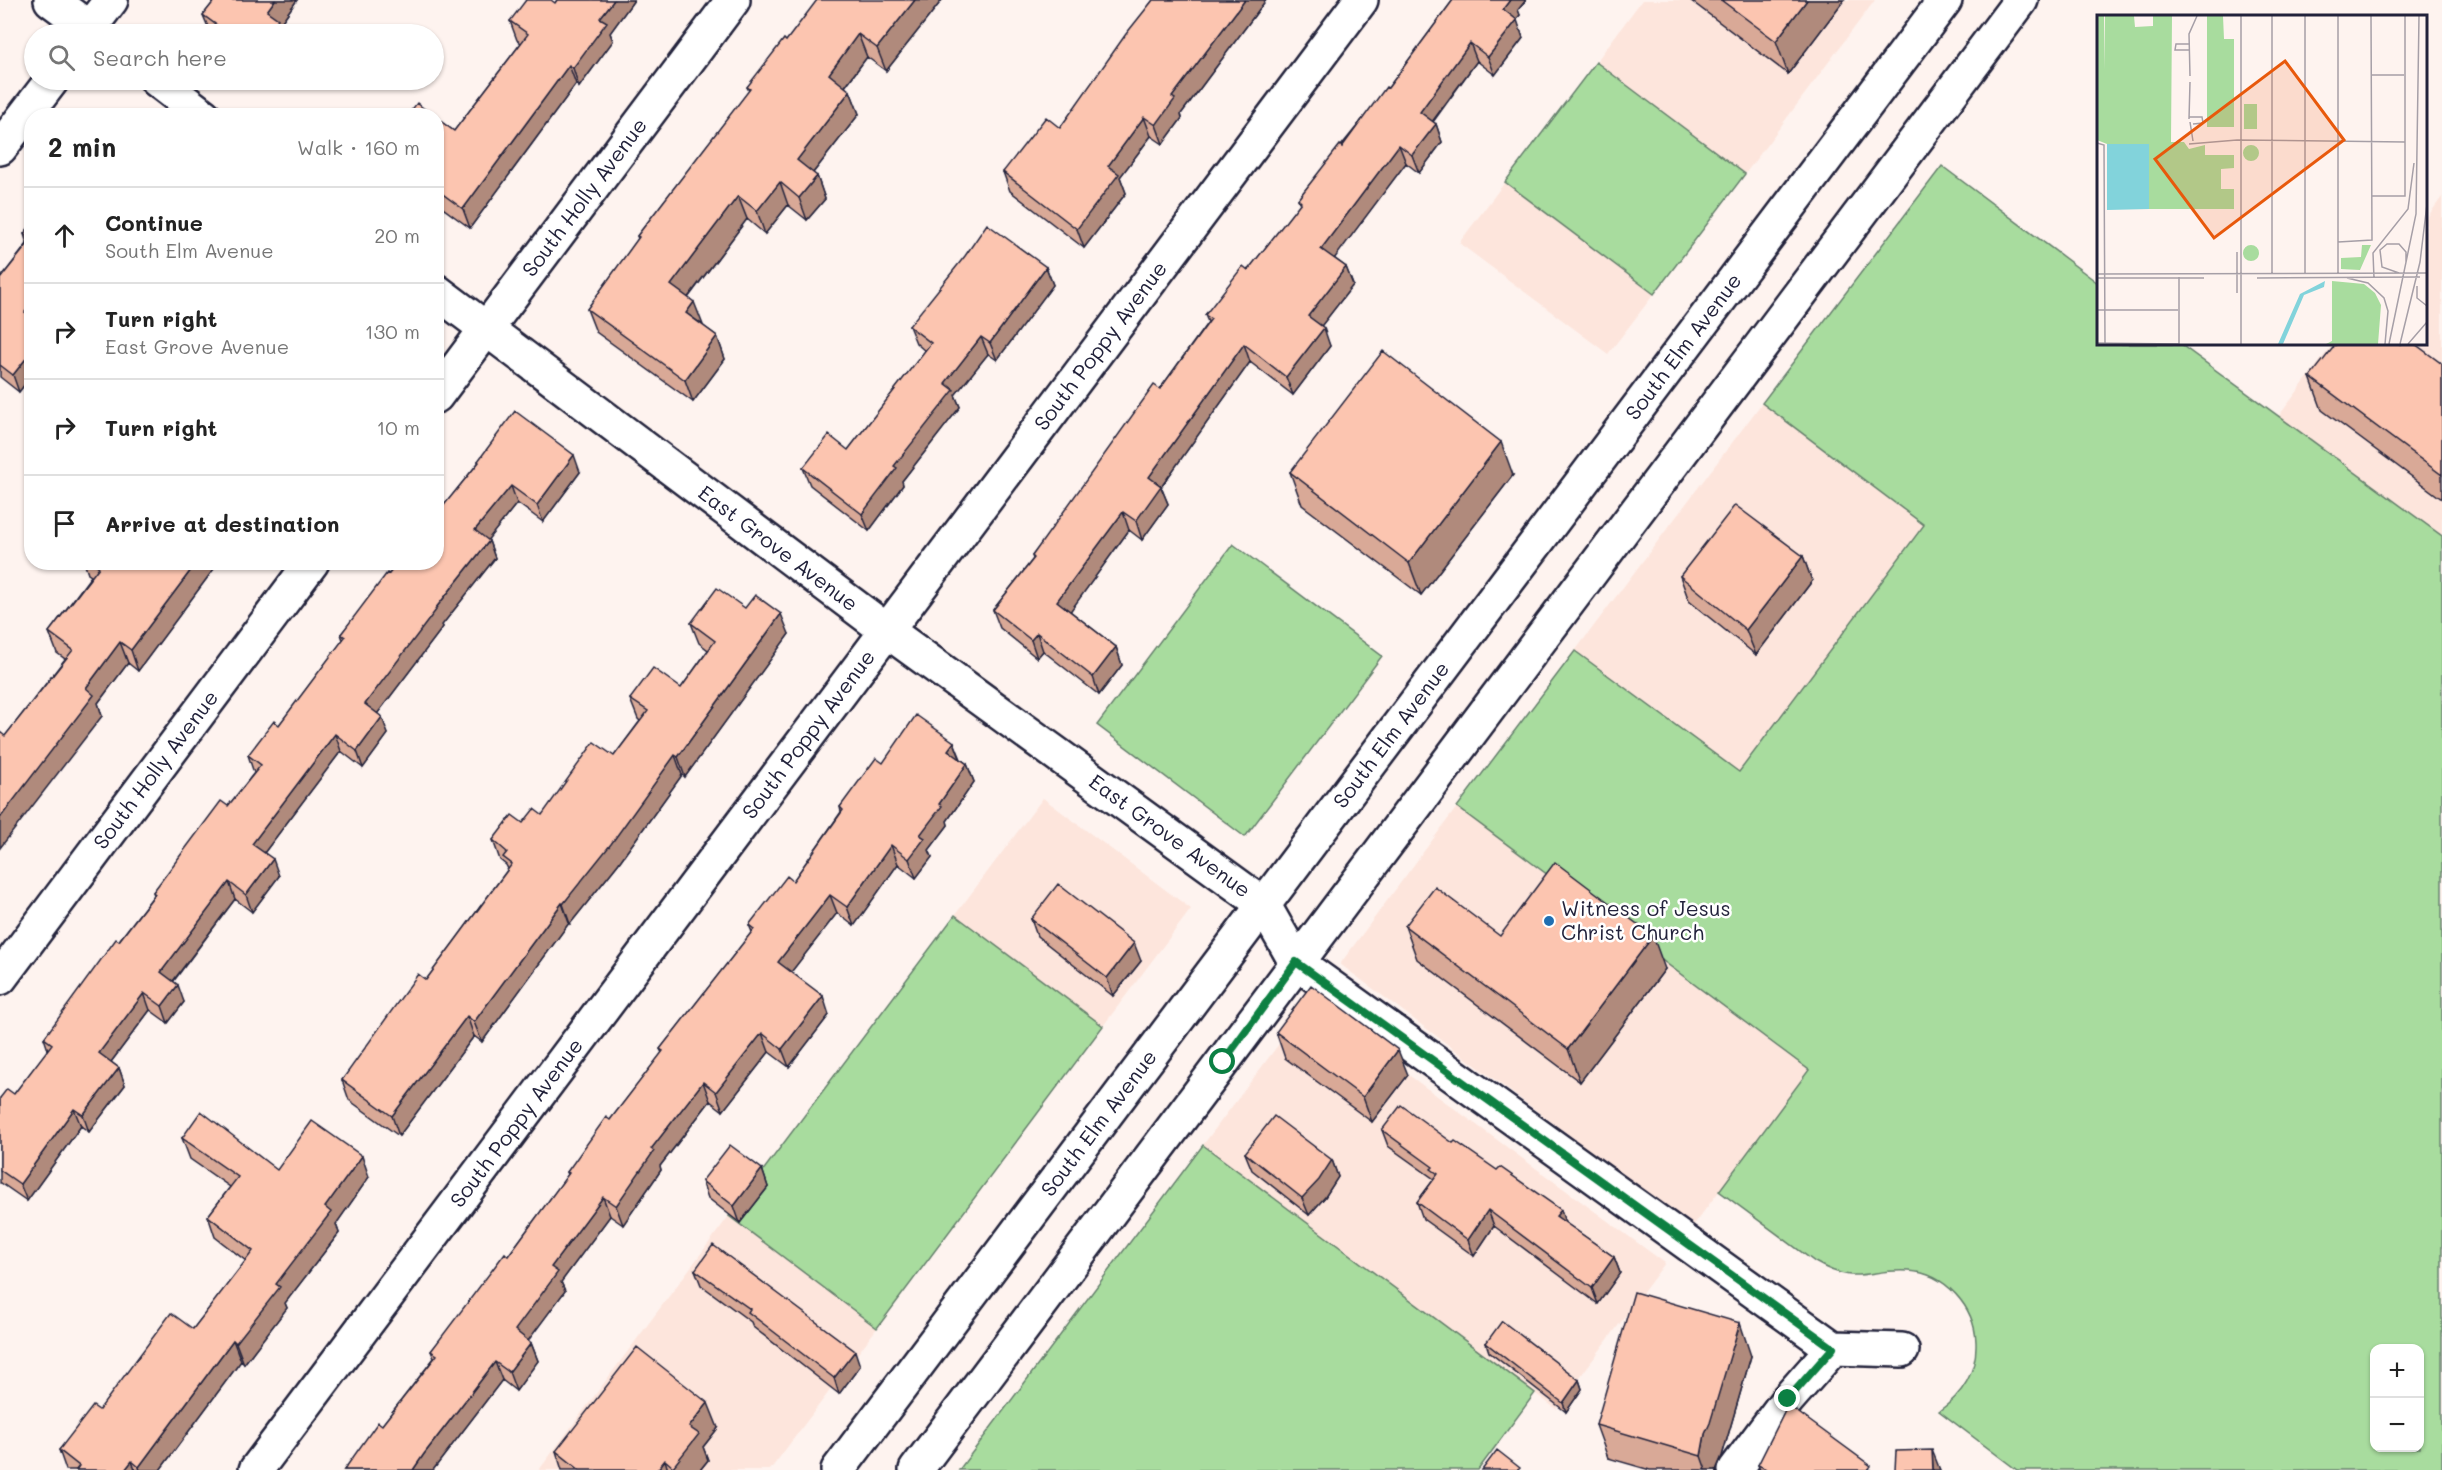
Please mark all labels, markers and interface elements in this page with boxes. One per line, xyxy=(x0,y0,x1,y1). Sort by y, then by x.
inset map xyxy=(2097,15,2427,345)
search box xyxy=(24,24,444,90)
icon: search xyxy=(45,41,78,74)
text: Search here xyxy=(93,43,227,72)
street label: South Holly Avenue xyxy=(515,112,652,282)
text: 2 min xyxy=(48,130,116,164)
text: Walk · 160 m xyxy=(297,134,420,160)
text: Continue xyxy=(105,208,203,237)
icon: ahead xyxy=(48,219,81,252)
text: 20 m xyxy=(374,222,420,248)
text: South Elm Avenue xyxy=(105,237,274,263)
street label: South Poppy Avenue xyxy=(1027,255,1172,435)
street label: South Elm Avenue xyxy=(1619,267,1747,425)
text: Turn right xyxy=(105,304,217,333)
icon: right xyxy=(48,315,81,348)
text: 130 m xyxy=(365,318,420,344)
text: East Grove Avenue xyxy=(105,333,289,359)
icon: right xyxy=(48,411,81,444)
text: Turn right xyxy=(105,413,217,442)
text: 10 m xyxy=(376,414,420,440)
street label: East Grove Avenue xyxy=(693,478,864,616)
icon: arrive xyxy=(48,507,81,540)
text: Arrive at destination xyxy=(105,509,340,538)
street label: South Poppy Avenue xyxy=(735,644,880,824)
street label: South Elm Avenue xyxy=(1326,655,1454,813)
street label: South Holly Avenue xyxy=(86,684,223,854)
street label: East Grove Avenue xyxy=(1084,767,1257,903)
place label: Witness of Jesus Christ Church xyxy=(1561,894,1731,945)
marker: Witness of Jesus Christ Church xyxy=(1542,914,1556,928)
street label: South Poppy Avenue xyxy=(443,1032,588,1212)
street label: South Elm Avenue xyxy=(1034,1044,1162,1201)
route start xyxy=(1209,1048,1235,1074)
map controls xyxy=(2370,1344,2424,1452)
button: + xyxy=(2370,1344,2424,1398)
route end xyxy=(1774,1385,1800,1411)
button: − xyxy=(2370,1398,2424,1452)

